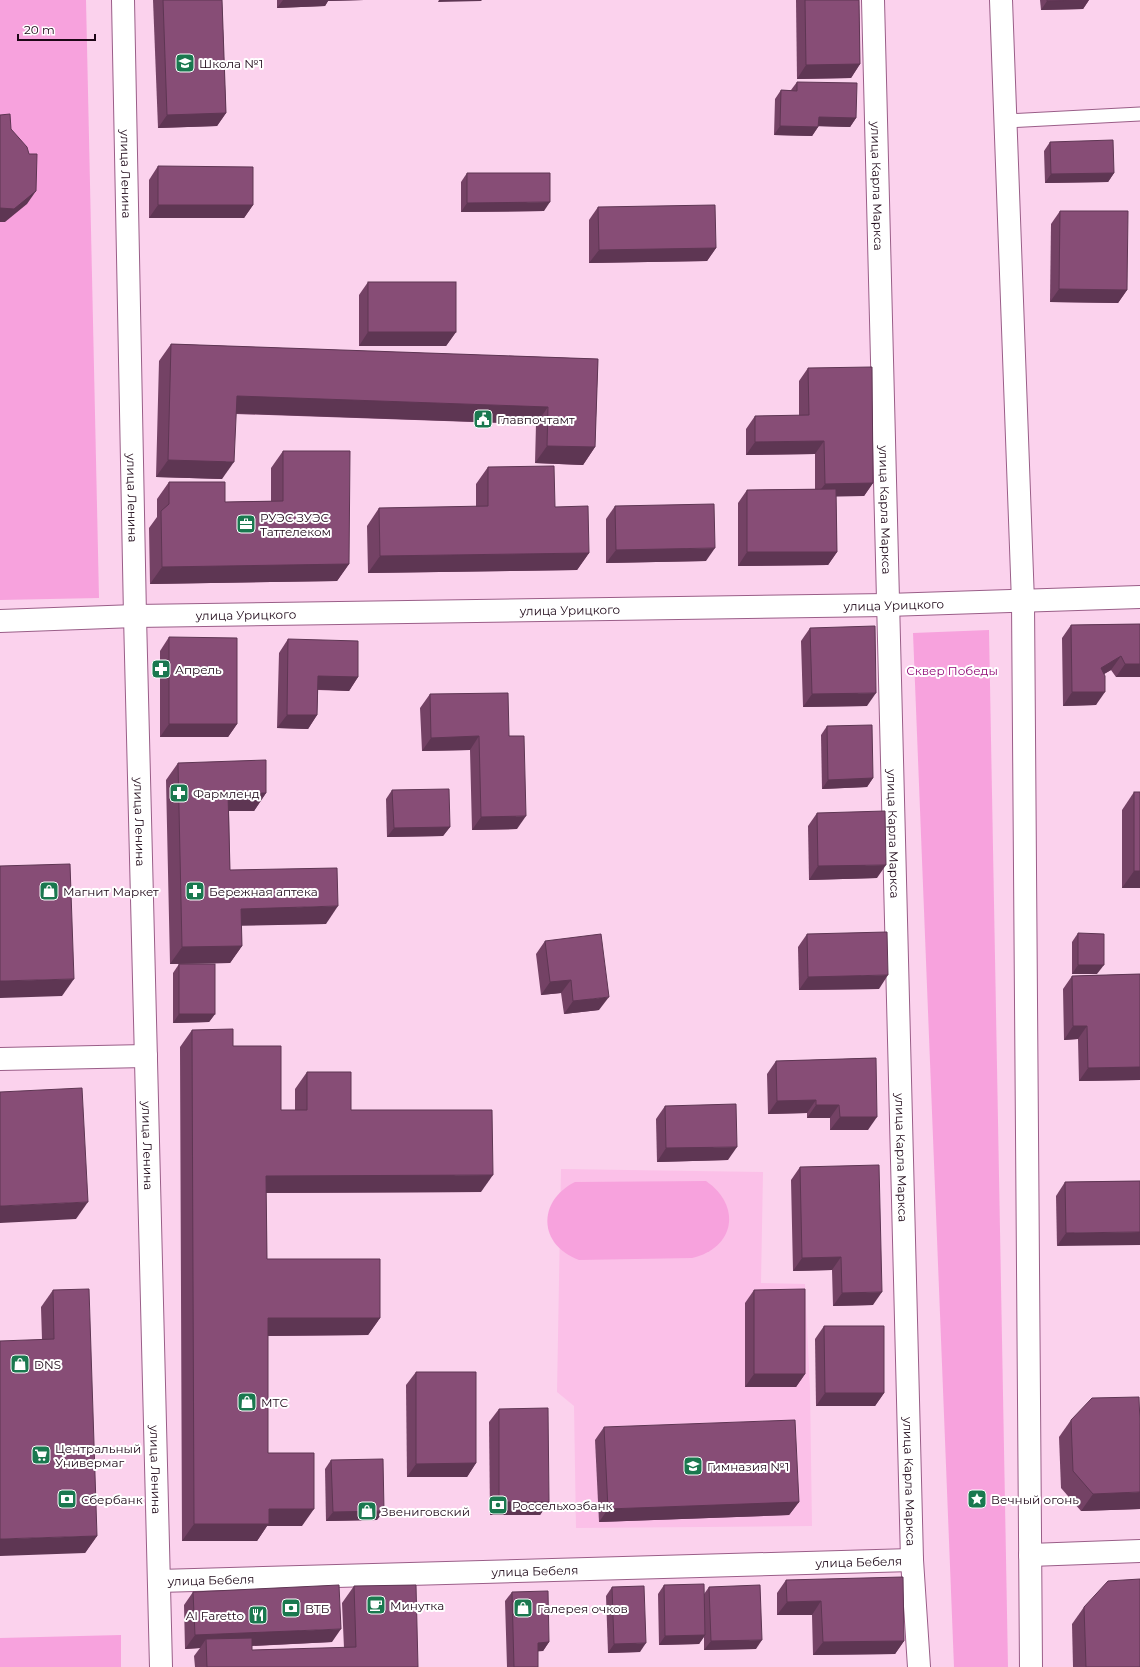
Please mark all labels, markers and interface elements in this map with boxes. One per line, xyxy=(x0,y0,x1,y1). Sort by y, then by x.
scale bar xyxy=(18,16,95,42)
text: 20 m xyxy=(24,22,55,37)
school or university icon: Школа №1 xyxy=(174,52,196,74)
place label: Школа №1 xyxy=(199,56,263,71)
street label: улица Карла Маркса xyxy=(869,120,887,251)
street label: улица Ленина xyxy=(118,128,135,219)
public building icon: Главпочтамт xyxy=(472,408,494,430)
place label: Главпочтамт xyxy=(497,412,575,427)
street label: улица Карла Маркса xyxy=(877,444,895,575)
street label: улица Ленина xyxy=(124,452,141,543)
place label: РУЭС ЗУЭС Таттелеком xyxy=(260,510,331,539)
office icon: РУЭС ЗУЭС Таттелеком xyxy=(235,513,257,535)
street label: улица Урицкого xyxy=(842,596,945,613)
street label: улица Урицкого xyxy=(518,601,621,618)
street label: улица Урицкого xyxy=(194,606,297,623)
pharmacy icon: Апрель xyxy=(150,658,172,680)
place label: Апрель xyxy=(175,662,222,677)
park label: Сквер Победы xyxy=(906,663,998,678)
street label: улица Карла Маркса xyxy=(885,768,903,899)
street label: улица Ленина xyxy=(131,776,149,866)
pharmacy icon: Фармленд xyxy=(168,782,190,804)
place label: Фармленд xyxy=(193,786,260,801)
shop icon: Магнит Маркет xyxy=(38,880,60,902)
pharmacy icon: Бережная аптека xyxy=(184,880,206,902)
place label: Магнит Маркет xyxy=(63,884,159,899)
place label: Бережная аптека xyxy=(209,884,318,899)
street label: улица Карла Маркса xyxy=(893,1092,911,1222)
street label: улица Ленина xyxy=(139,1100,157,1190)
shop icon: DNS xyxy=(9,1353,31,1375)
place label: DNS xyxy=(34,1357,61,1372)
shop icon: МТС xyxy=(236,1391,258,1413)
place label: МТС xyxy=(261,1395,288,1410)
street label: улица Карла Маркса xyxy=(901,1416,919,1546)
street label: улица Ленина xyxy=(147,1424,165,1514)
place label: Центральный Универмаг xyxy=(55,1441,141,1470)
supermarket icon: Центральный Универмаг xyxy=(30,1444,52,1466)
school or university icon: Гимназия №1 xyxy=(682,1455,704,1477)
place label: Гимназия №1 xyxy=(707,1459,789,1474)
bank icon: Сбербанк xyxy=(56,1488,78,1510)
place icon: Вечный огонь xyxy=(966,1488,988,1510)
place label: Сбербанк xyxy=(81,1492,143,1507)
place label: Вечный огонь xyxy=(991,1492,1079,1507)
bank icon: Россельхозбанк xyxy=(487,1494,509,1516)
place label: Россельхозбанк xyxy=(512,1498,613,1513)
shop icon: Звениговский xyxy=(356,1500,378,1522)
place label: Звениговский xyxy=(381,1504,470,1519)
street label: улица Бебеля xyxy=(814,1553,902,1570)
street label: улица Бебеля xyxy=(490,1562,578,1579)
street label: улица Бебеля xyxy=(166,1571,255,1588)
cafe icon: Минутка xyxy=(365,1594,387,1616)
bank icon: ВТБ xyxy=(280,1597,302,1619)
shop icon: Галерея очков xyxy=(512,1597,534,1619)
place label: Минутка xyxy=(390,1598,444,1613)
place label: ВТБ xyxy=(305,1601,330,1616)
place label: Галерея очков xyxy=(537,1601,628,1616)
restaurant icon: Al Faretto xyxy=(247,1604,269,1626)
place label: Al Faretto xyxy=(186,1608,244,1623)

